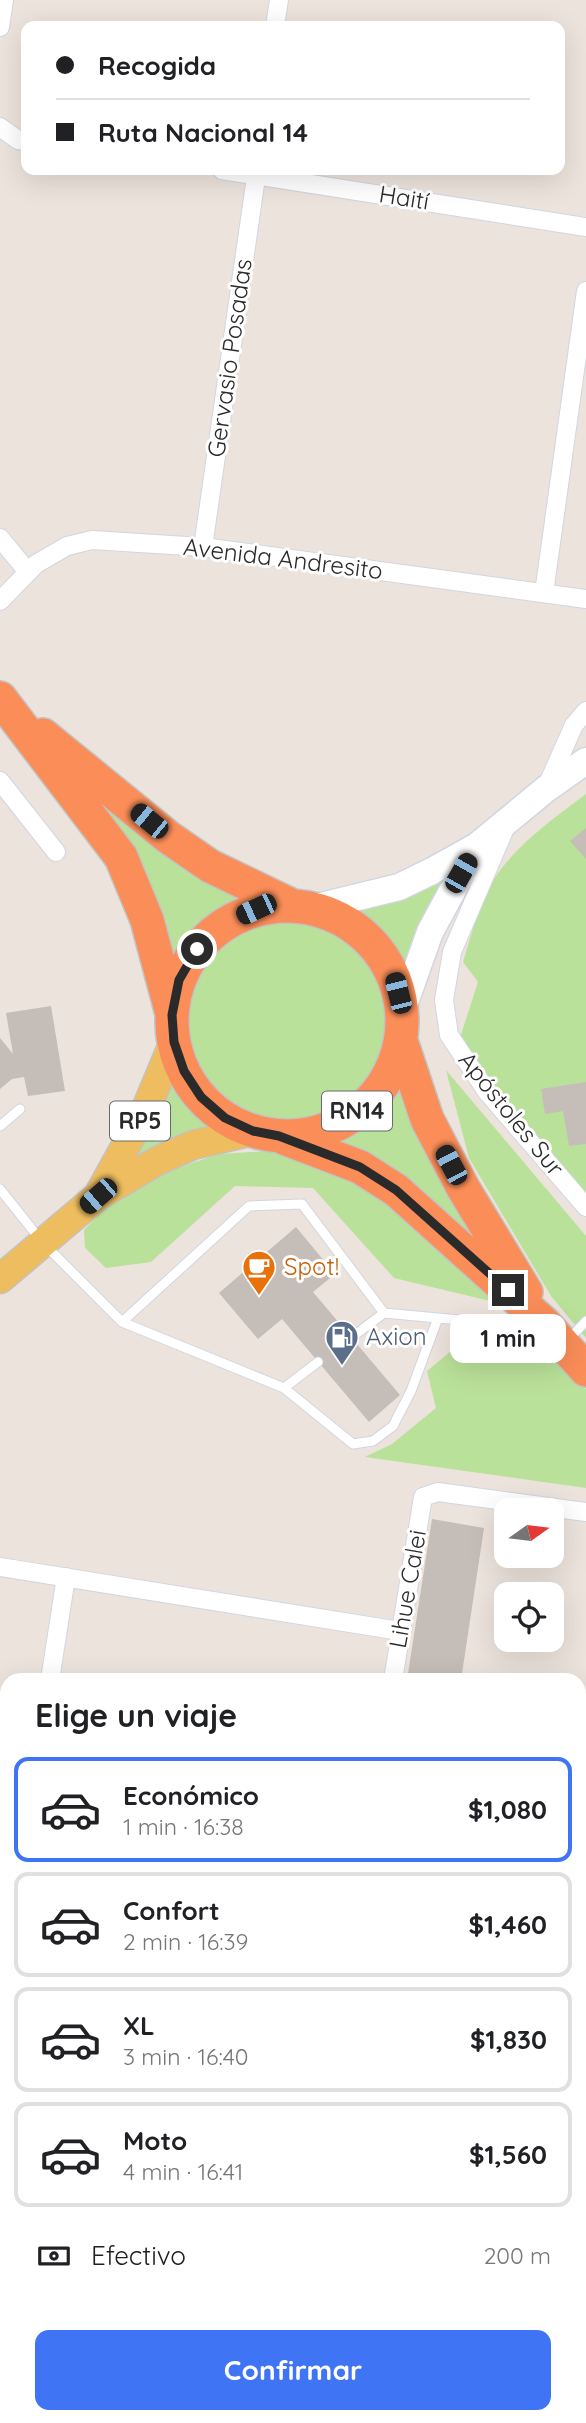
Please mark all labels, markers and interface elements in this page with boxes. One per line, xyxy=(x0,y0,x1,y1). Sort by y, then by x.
text: Recogida xyxy=(98,49,216,82)
text: Ruta Nacional 14 xyxy=(98,116,308,149)
street label: Haití xyxy=(377,178,432,216)
street label: Gervasio Posadas xyxy=(200,257,258,459)
street label: Avenida Andresito xyxy=(182,531,385,585)
car xyxy=(127,800,172,842)
car xyxy=(442,850,481,896)
car xyxy=(233,891,280,927)
route start xyxy=(181,933,213,965)
car xyxy=(383,970,414,1016)
street label: Apóstoles Sur xyxy=(452,1045,571,1182)
road number: RN14 xyxy=(322,1092,392,1130)
road number: RP5 xyxy=(110,1102,170,1140)
car xyxy=(432,1142,471,1188)
car xyxy=(76,1174,121,1218)
cafe icon: Spot! xyxy=(240,1248,278,1297)
place label: Spot! xyxy=(284,1251,339,1281)
route end xyxy=(492,1274,524,1306)
callout: 1 min xyxy=(450,1314,566,1364)
fuel station icon: Axion xyxy=(323,1318,361,1367)
place label: Axion xyxy=(366,1321,427,1351)
text: 1 min xyxy=(480,1324,536,1353)
north arrow xyxy=(494,1498,564,1568)
map controls xyxy=(494,1498,564,1652)
street label: Lihue Calei xyxy=(382,1527,432,1650)
button: locate xyxy=(494,1582,564,1652)
text: Elige un viaje xyxy=(35,1695,237,1735)
icon: car xyxy=(39,1778,102,1841)
text: Económico xyxy=(123,1779,259,1812)
text: $1,080 xyxy=(468,1793,547,1826)
text: 1 min · 16:38 xyxy=(123,1812,244,1841)
icon: car xyxy=(39,1893,102,1956)
text: Confort xyxy=(123,1894,220,1927)
text: $1,460 xyxy=(469,1908,547,1941)
text: 2 min · 16:39 xyxy=(123,1927,248,1956)
icon: car xyxy=(39,2008,102,2071)
text: XL xyxy=(123,2009,155,2042)
text: $1,830 xyxy=(470,2023,547,2056)
text: 3 min · 16:40 xyxy=(123,2042,249,2071)
icon: car xyxy=(39,2123,102,2186)
text: Moto xyxy=(123,2124,187,2157)
text: $1,560 xyxy=(469,2138,547,2171)
text: 4 min · 16:41 xyxy=(123,2157,243,2186)
icon: cash xyxy=(35,2237,73,2275)
text: Efectivo xyxy=(91,2239,186,2272)
text: 200 m xyxy=(484,2241,551,2270)
button: Confirmar xyxy=(35,2330,551,2410)

